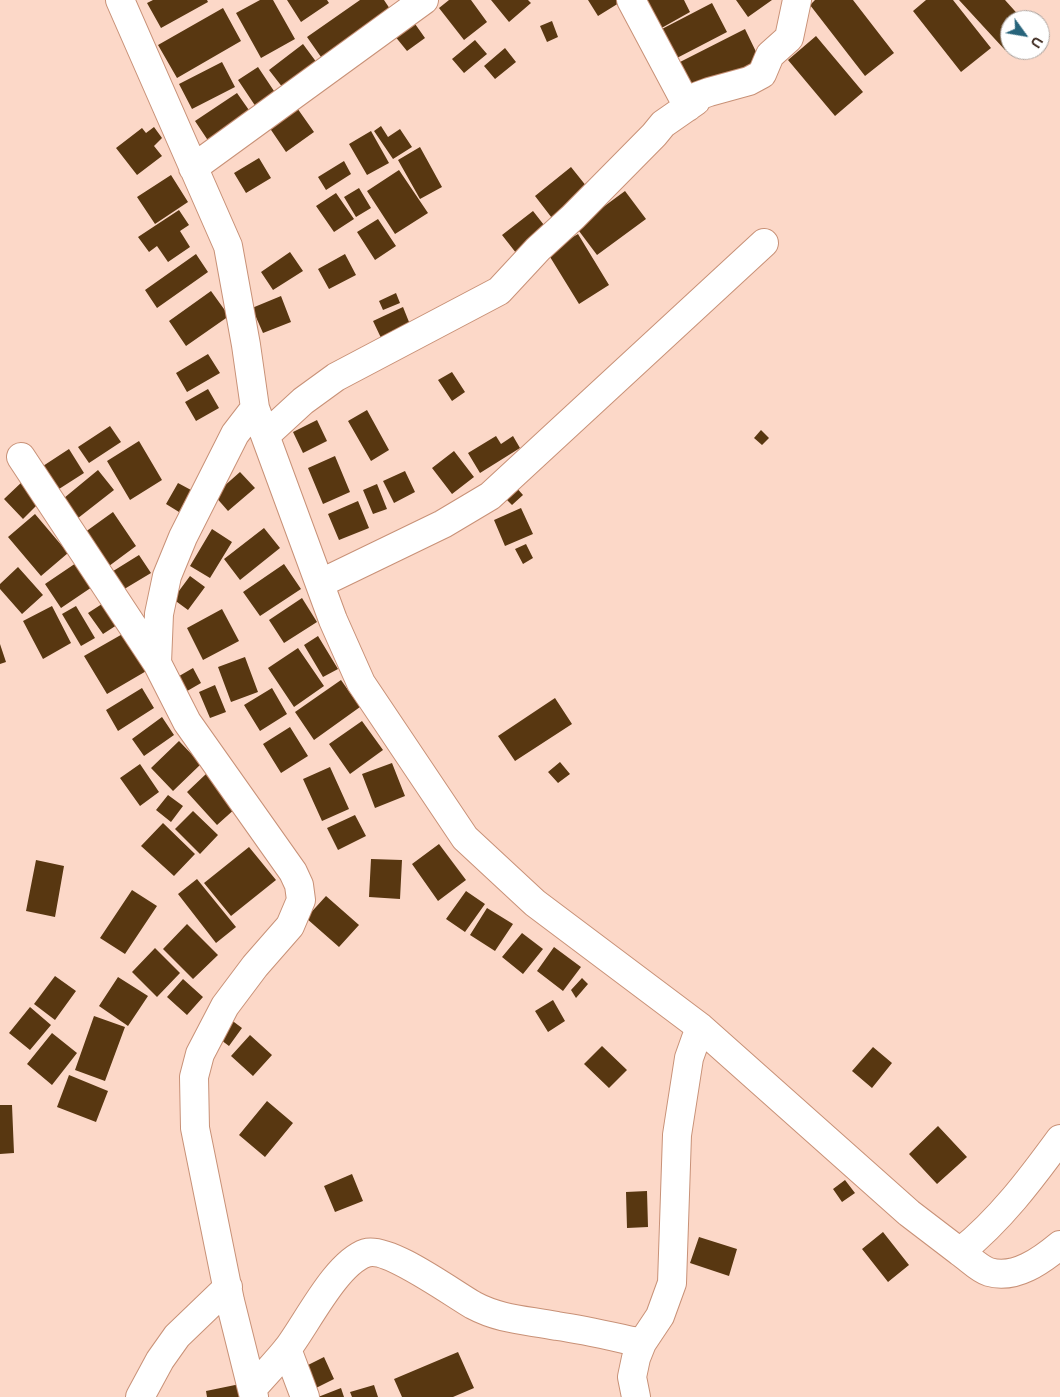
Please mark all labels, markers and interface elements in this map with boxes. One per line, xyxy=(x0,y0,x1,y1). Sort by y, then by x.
north arrow xyxy=(1000,10,1050,60)
text: U xyxy=(1027,33,1047,51)

